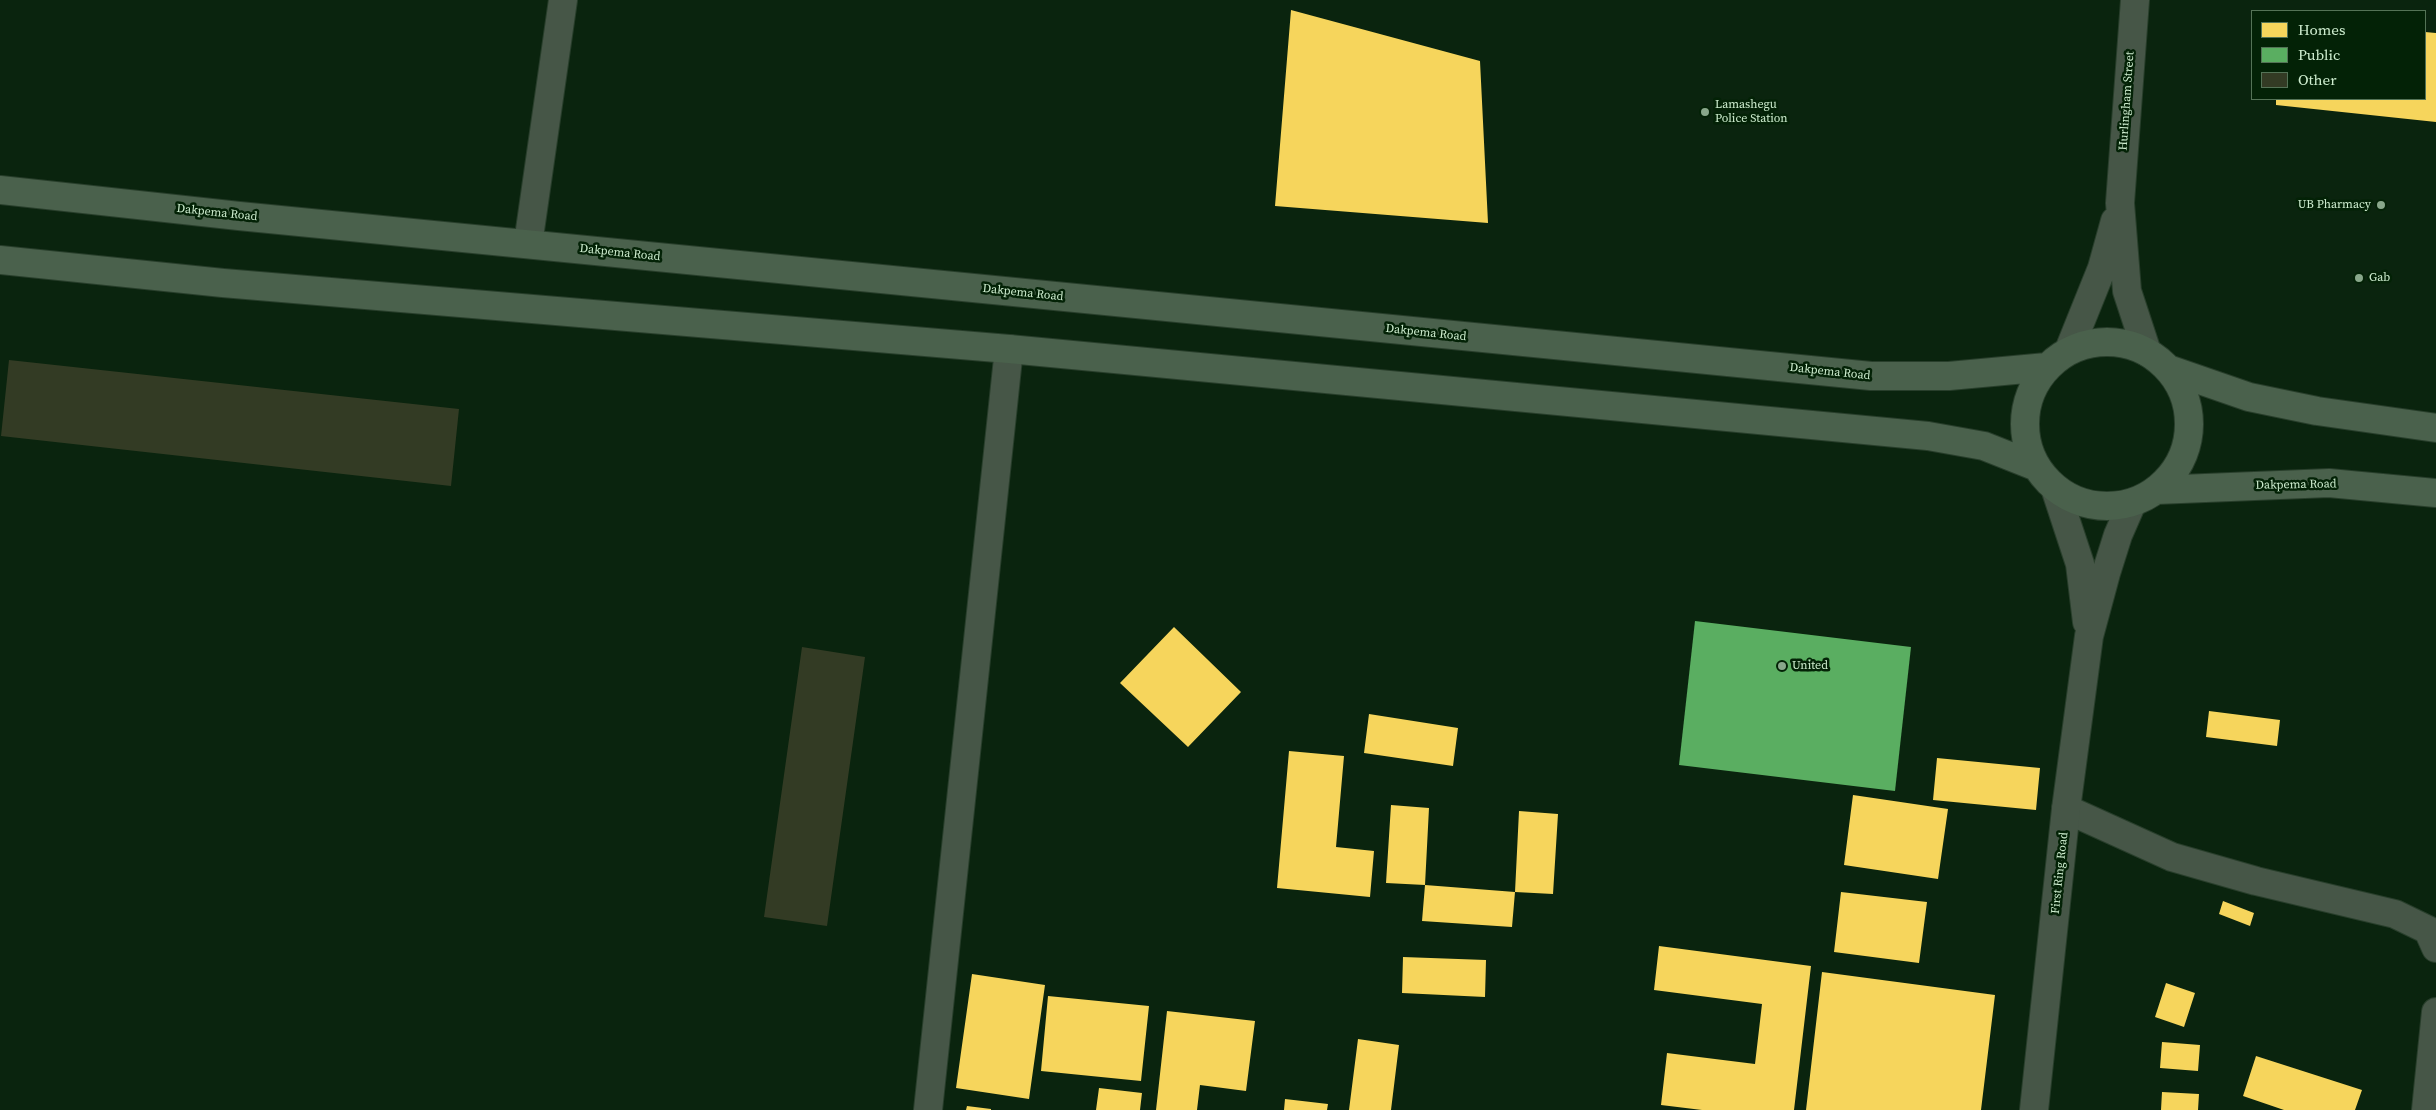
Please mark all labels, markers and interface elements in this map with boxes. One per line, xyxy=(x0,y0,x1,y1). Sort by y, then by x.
legend xyxy=(2251,10,2426,100)
text: Homes xyxy=(2298,19,2345,40)
text: Public xyxy=(2298,44,2340,65)
street label: Hurlingham Street xyxy=(2116,51,2138,151)
text: Other xyxy=(2298,69,2337,90)
place label: Lamashegu Police Station xyxy=(1715,98,1788,126)
marker: Lamashegu Police Station xyxy=(1699,106,1711,118)
place label: UB Pharmacy xyxy=(2298,198,2371,212)
marker: UB Pharmacy xyxy=(2375,199,2387,211)
street label: Dakpema Road xyxy=(176,202,258,224)
street label: Dakpema Road xyxy=(579,242,661,264)
place label: Gab xyxy=(2369,271,2390,285)
marker: Gab xyxy=(2353,272,2365,284)
street label: Dakpema Road xyxy=(982,282,1064,304)
street label: Dakpema Road xyxy=(1385,322,1467,344)
street label: Dakpema Road xyxy=(1789,361,1871,383)
street label: Dakpema Road xyxy=(2255,477,2337,493)
place label: United xyxy=(1792,659,1828,673)
marker: United xyxy=(1776,660,1788,672)
street label: First Ring Road xyxy=(2049,831,2071,915)

